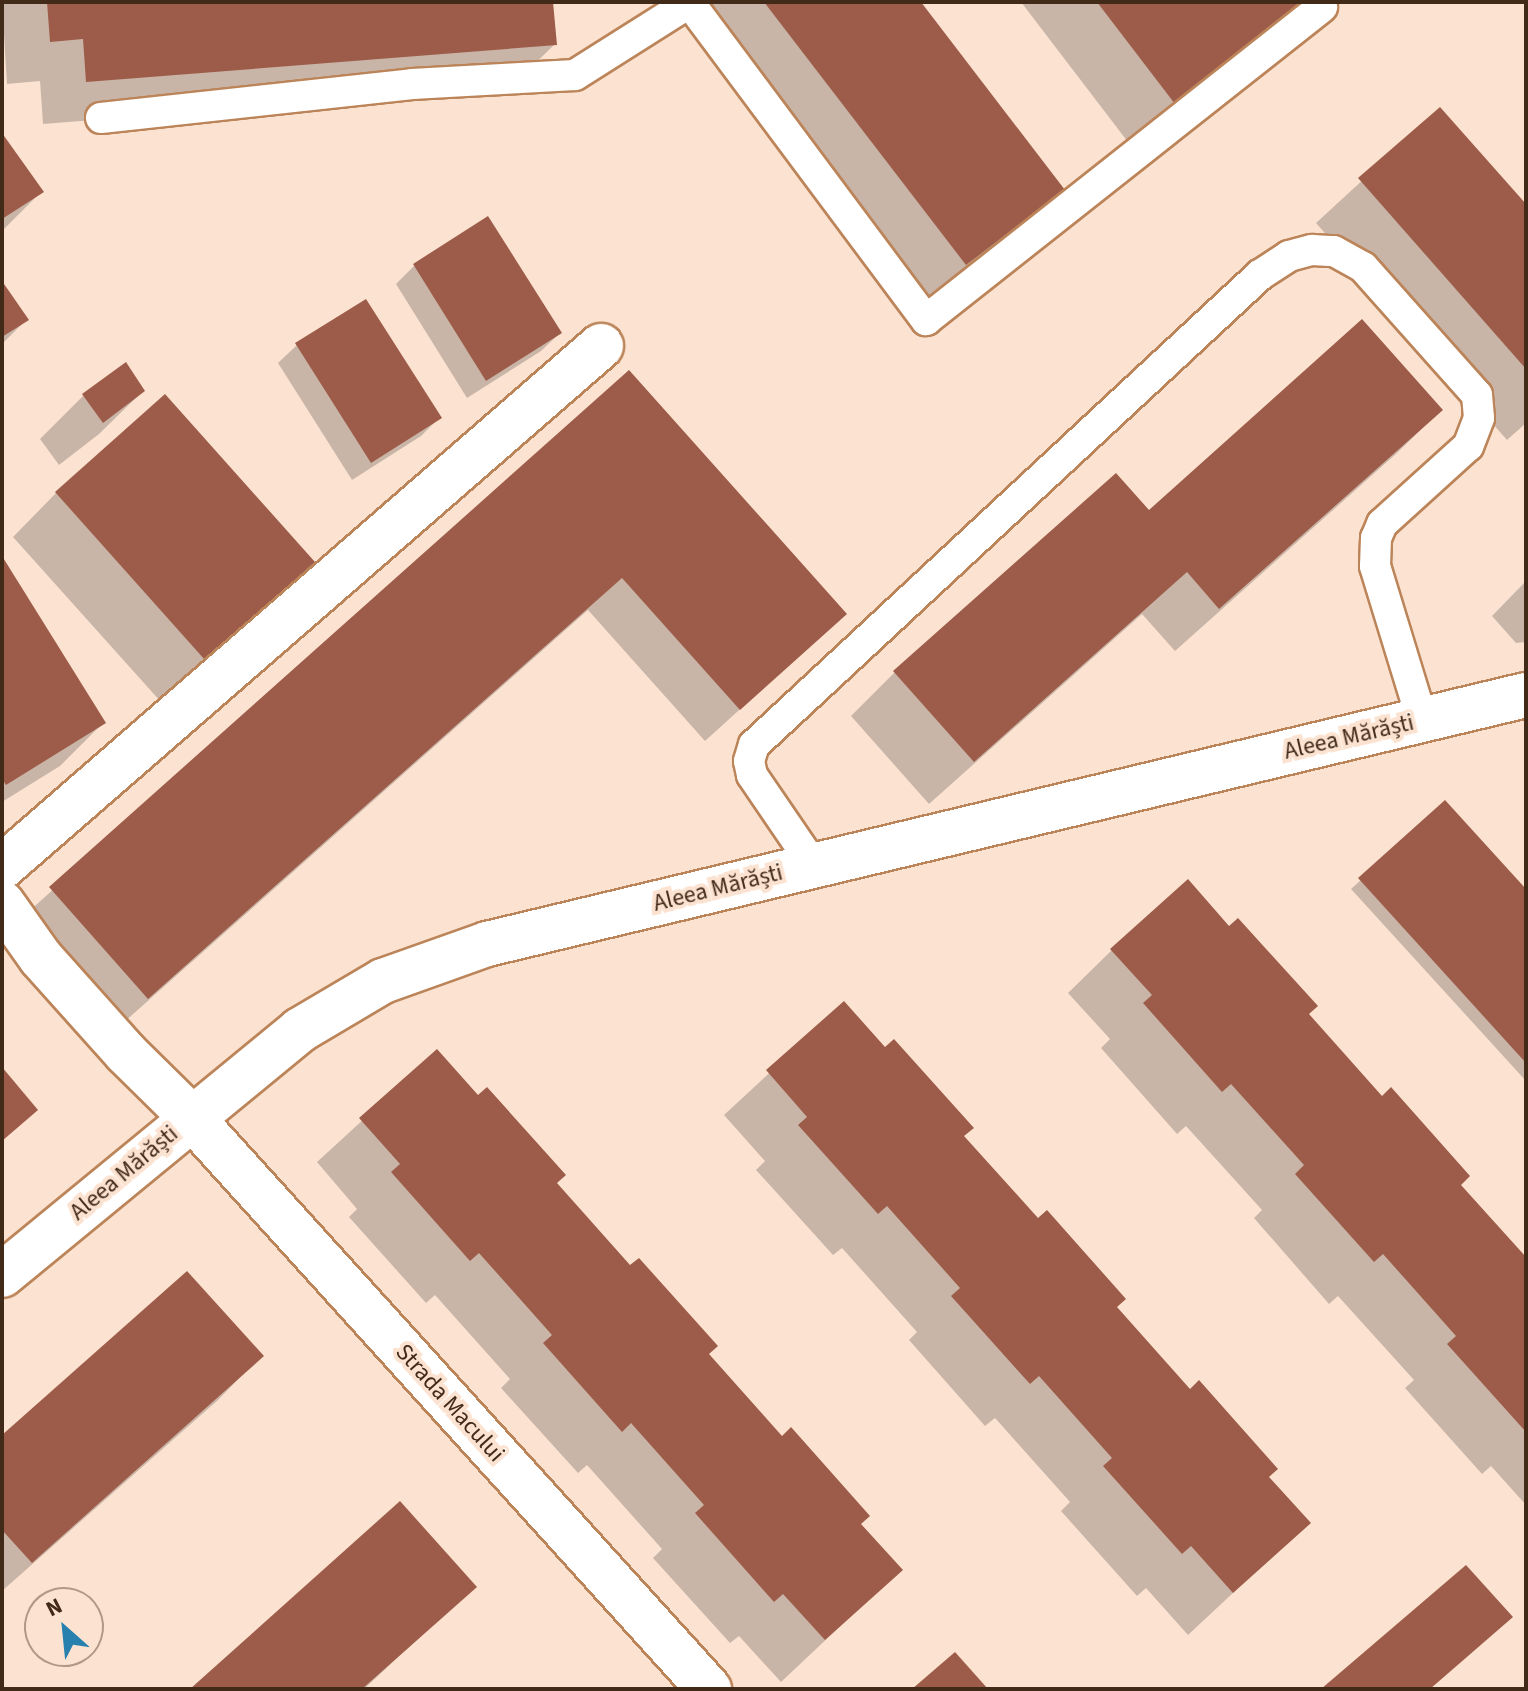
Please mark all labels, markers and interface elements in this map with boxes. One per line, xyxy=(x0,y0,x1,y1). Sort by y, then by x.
street label: Aleea Mărăști xyxy=(1281,708,1417,766)
street label: Aleea Mărăști xyxy=(650,858,786,918)
street label: Aleea Mărăști xyxy=(64,1119,184,1227)
street label: Strada Macului xyxy=(389,1338,511,1468)
north arrow xyxy=(24,1587,104,1667)
text: N xyxy=(40,1590,68,1625)

